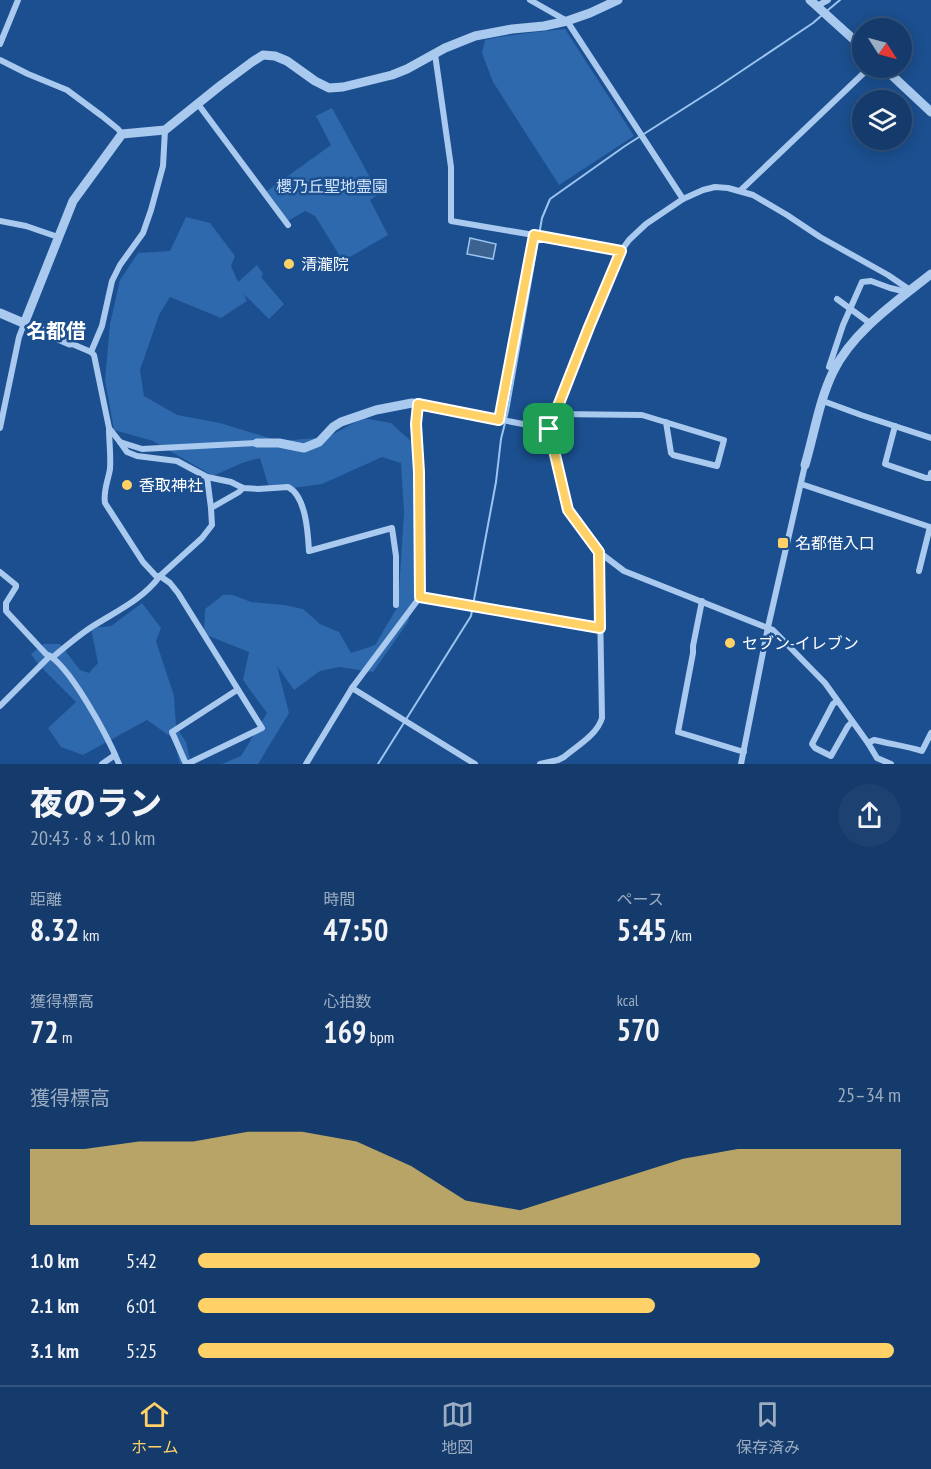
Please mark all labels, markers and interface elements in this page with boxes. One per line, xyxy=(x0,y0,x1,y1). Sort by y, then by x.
north arrow xyxy=(852,18,912,78)
map controls xyxy=(852,18,912,150)
button: layers xyxy=(852,90,912,150)
park label: 櫻乃丘聖地霊園 xyxy=(276,176,388,196)
place label: 清瀧院 xyxy=(301,254,349,274)
marker: 清瀧院 xyxy=(282,257,296,271)
district label: 名都借 xyxy=(26,318,86,344)
pin xyxy=(523,403,574,454)
icon: arrive xyxy=(532,412,565,445)
place label: 香取神社 xyxy=(139,475,203,495)
marker: 香取神社 xyxy=(120,478,134,492)
place label: 名都借入口 xyxy=(795,533,875,553)
marker: 名都借入口 xyxy=(776,536,790,550)
place label: セブン-イレブン xyxy=(742,633,859,653)
marker: セブン-イレブン xyxy=(723,636,737,650)
text: 夜のラン xyxy=(30,781,162,824)
button: share xyxy=(838,784,901,847)
text: 20:43 · 8 × 1.0 km xyxy=(30,825,155,851)
text: 距離 xyxy=(30,889,62,909)
text: 時間 xyxy=(323,889,355,909)
text: ペース xyxy=(617,889,664,909)
text: 8.32 xyxy=(30,910,79,949)
text: 47:50 xyxy=(323,910,388,949)
text: 5:45 xyxy=(617,910,667,949)
text: km xyxy=(79,925,99,945)
text: /km xyxy=(667,925,692,945)
text: kcal xyxy=(617,990,639,1010)
text: 獲得標高 xyxy=(30,991,94,1011)
text: 心拍数 xyxy=(323,991,371,1011)
text: 570 xyxy=(617,1010,660,1049)
text: 72 xyxy=(30,1012,59,1051)
text: 169 xyxy=(323,1012,366,1051)
text: m xyxy=(59,1027,73,1047)
text: bpm xyxy=(366,1027,394,1047)
text: 25–34 m xyxy=(837,1082,901,1108)
text: 獲得標高 xyxy=(30,1085,110,1111)
text: 1.0 km xyxy=(30,1248,79,1274)
text: 5:42 xyxy=(126,1248,157,1274)
text: 2.1 km xyxy=(30,1293,79,1319)
text: 6:01 xyxy=(126,1293,157,1319)
text: 3.1 km xyxy=(30,1338,79,1364)
text: 5:25 xyxy=(126,1338,157,1364)
tab: ホーム xyxy=(131,1398,179,1458)
tab: 地図 xyxy=(441,1398,474,1458)
tab: 保存済み xyxy=(736,1398,800,1458)

